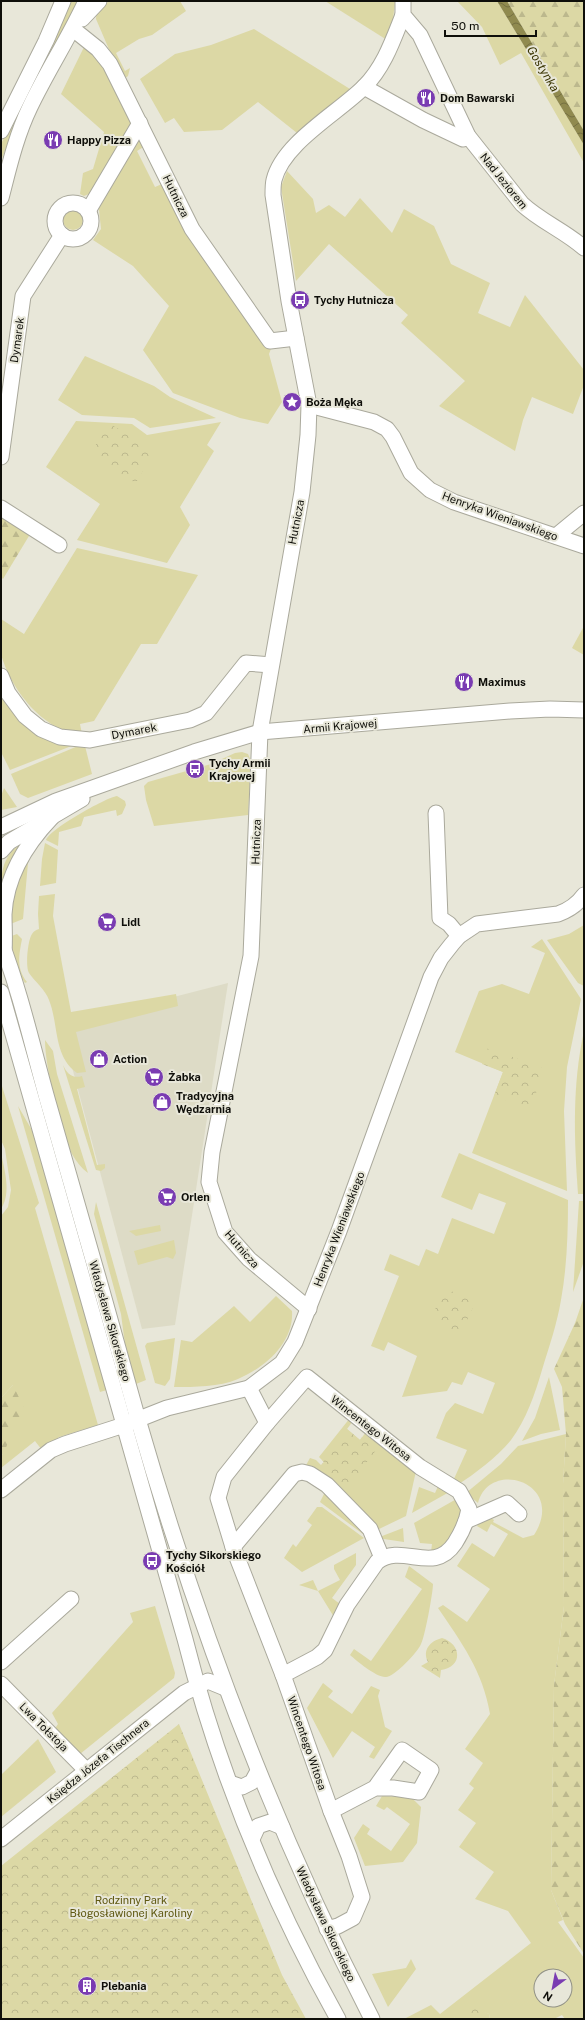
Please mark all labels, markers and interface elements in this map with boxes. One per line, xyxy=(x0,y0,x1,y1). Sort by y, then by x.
scale bar xyxy=(445,12,536,38)
text: 50 m xyxy=(451,19,479,33)
water label: Gostynka xyxy=(524,44,562,94)
restaurant icon: Dom Bawarski xyxy=(415,87,437,109)
place label: Dom Bawarski xyxy=(440,92,515,104)
restaurant icon: Happy Pizza xyxy=(42,129,64,151)
place label: Happy Pizza xyxy=(67,134,131,146)
street label: Nad Jeziorem xyxy=(478,151,530,211)
street label: Hutnicza xyxy=(161,173,191,219)
bus stop icon: Tychy Hutnicza xyxy=(289,289,311,311)
place label: Tychy Hutnicza xyxy=(314,294,394,306)
street label: Dymarek xyxy=(8,317,26,363)
place icon: Boża Męka xyxy=(281,391,303,413)
place label: Boża Męka xyxy=(306,396,363,408)
street label: Henryka Wieniawskiego xyxy=(441,489,559,543)
street label: Hutnicza xyxy=(286,499,306,545)
restaurant icon: Maximus xyxy=(453,671,475,693)
place label: Maximus xyxy=(478,676,526,688)
street label: Armii Krajowej xyxy=(303,717,378,735)
street label: Dymarek xyxy=(110,721,158,741)
place label: Tychy Armii Krajowej xyxy=(209,757,270,782)
bus stop icon: Tychy Armii Krajowej xyxy=(184,758,206,780)
street label: Hutnicza xyxy=(249,819,263,865)
supermarket icon: Lidl xyxy=(96,911,118,933)
place label: Lidl xyxy=(121,916,141,928)
shop icon: Action xyxy=(88,1048,110,1070)
place label: Action xyxy=(113,1053,147,1065)
supermarket icon: Żabka xyxy=(143,1066,165,1088)
place label: Żabka xyxy=(168,1070,201,1083)
place label: Tradycyjna Wędzarnia xyxy=(176,1090,234,1115)
shop icon: Tradycyjna Wędzarnia xyxy=(151,1091,173,1113)
street label: Henryka Wieniawskiego xyxy=(311,1170,367,1288)
supermarket icon: Orlen xyxy=(156,1186,178,1208)
place label: Orlen xyxy=(181,1191,210,1203)
street label: Hutnicza xyxy=(223,1228,261,1270)
street label: Władysława Sikorskiego xyxy=(87,1259,133,1383)
street label: Wincentego Witosa xyxy=(328,1393,414,1463)
place label: Tychy Sikorskiego Kościół xyxy=(166,1549,261,1574)
bus stop icon: Tychy Sikorskiego Kościół xyxy=(141,1550,163,1572)
street label: Wincentego Witosa xyxy=(285,1694,329,1792)
street label: Lwa Tołstoja xyxy=(17,1700,71,1754)
street label: Księdza Józefa Tischnera xyxy=(45,1716,151,1806)
street label: Władysława Sikorskiego xyxy=(294,1865,358,1983)
park label: Rodzinny Park Błogosławionej Karoliny xyxy=(70,1894,193,1919)
north arrow xyxy=(533,1968,573,2008)
building icon: Plebania xyxy=(76,1975,98,1997)
place label: Plebania xyxy=(101,1980,146,1992)
text: N xyxy=(541,1989,555,2004)

